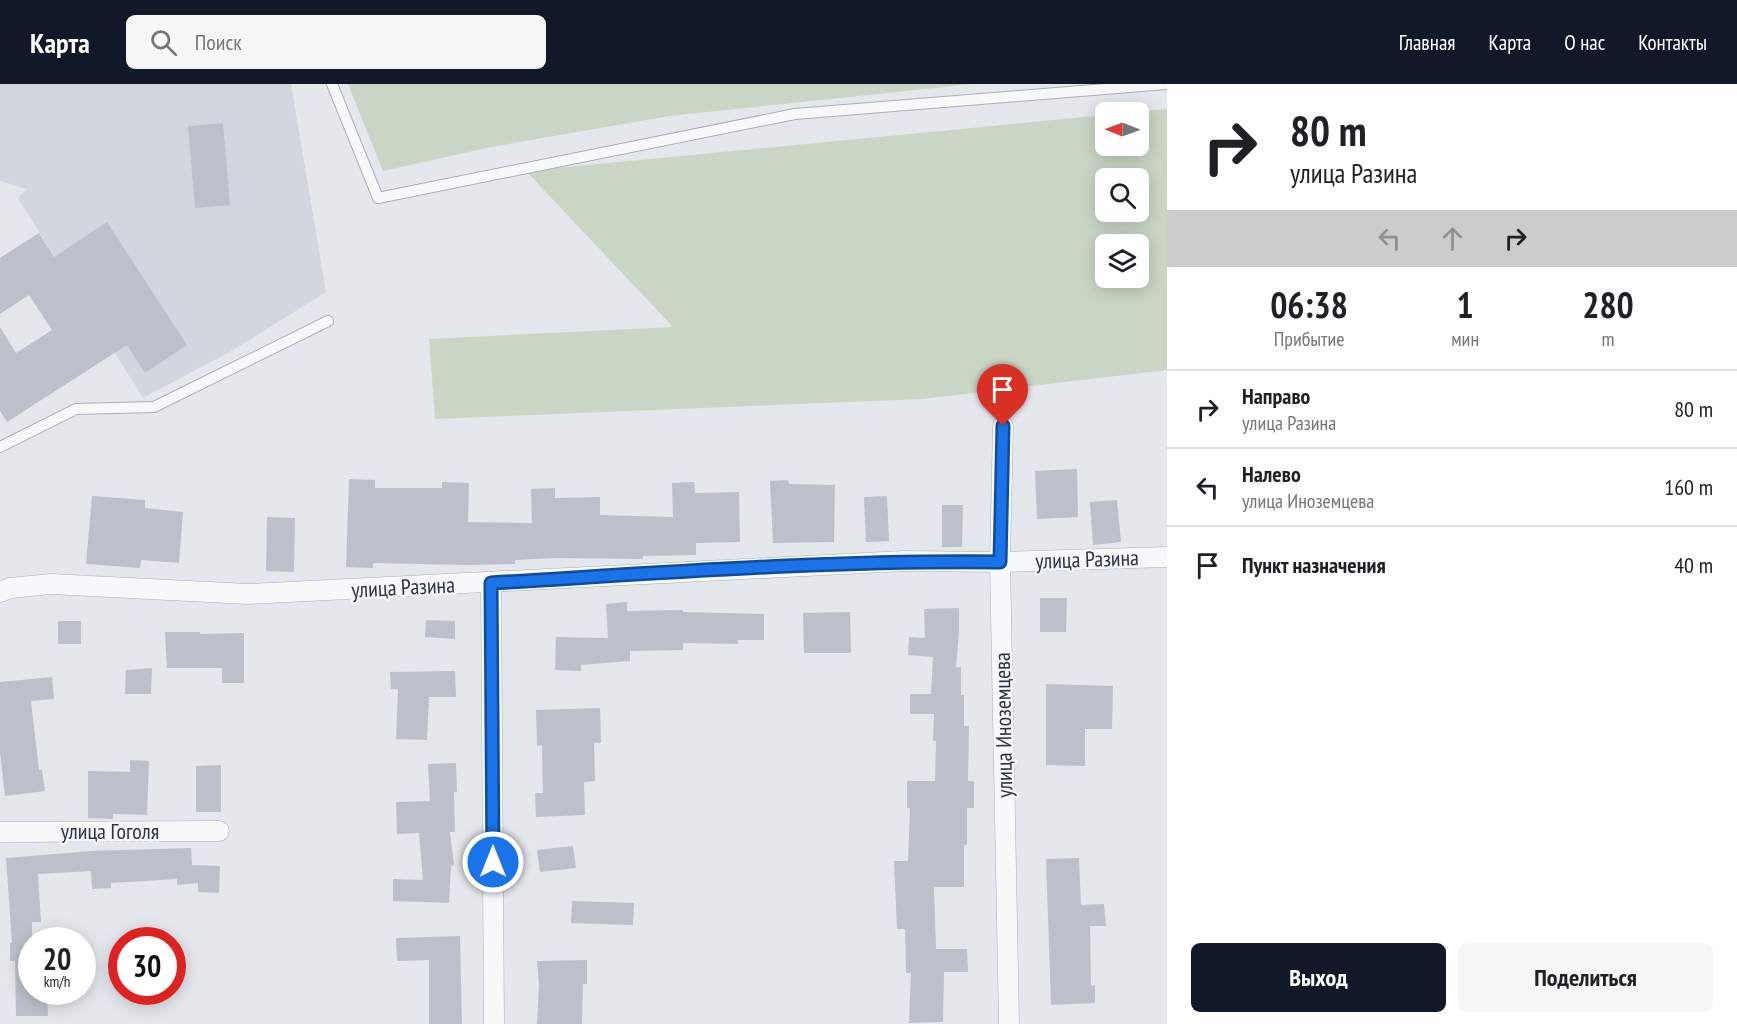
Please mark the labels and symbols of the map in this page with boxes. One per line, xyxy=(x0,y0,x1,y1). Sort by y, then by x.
north arrow xyxy=(1095,102,1149,156)
pin xyxy=(977,364,1028,426)
street label: улица Разина xyxy=(1035,543,1139,575)
street label: улица Разина xyxy=(350,570,456,604)
street label: улица Иноземцева xyxy=(988,652,1018,798)
street label: улица Гоголя xyxy=(61,817,159,845)
position arrow xyxy=(461,830,525,894)
speed limit sign: 30 xyxy=(108,927,186,1005)

